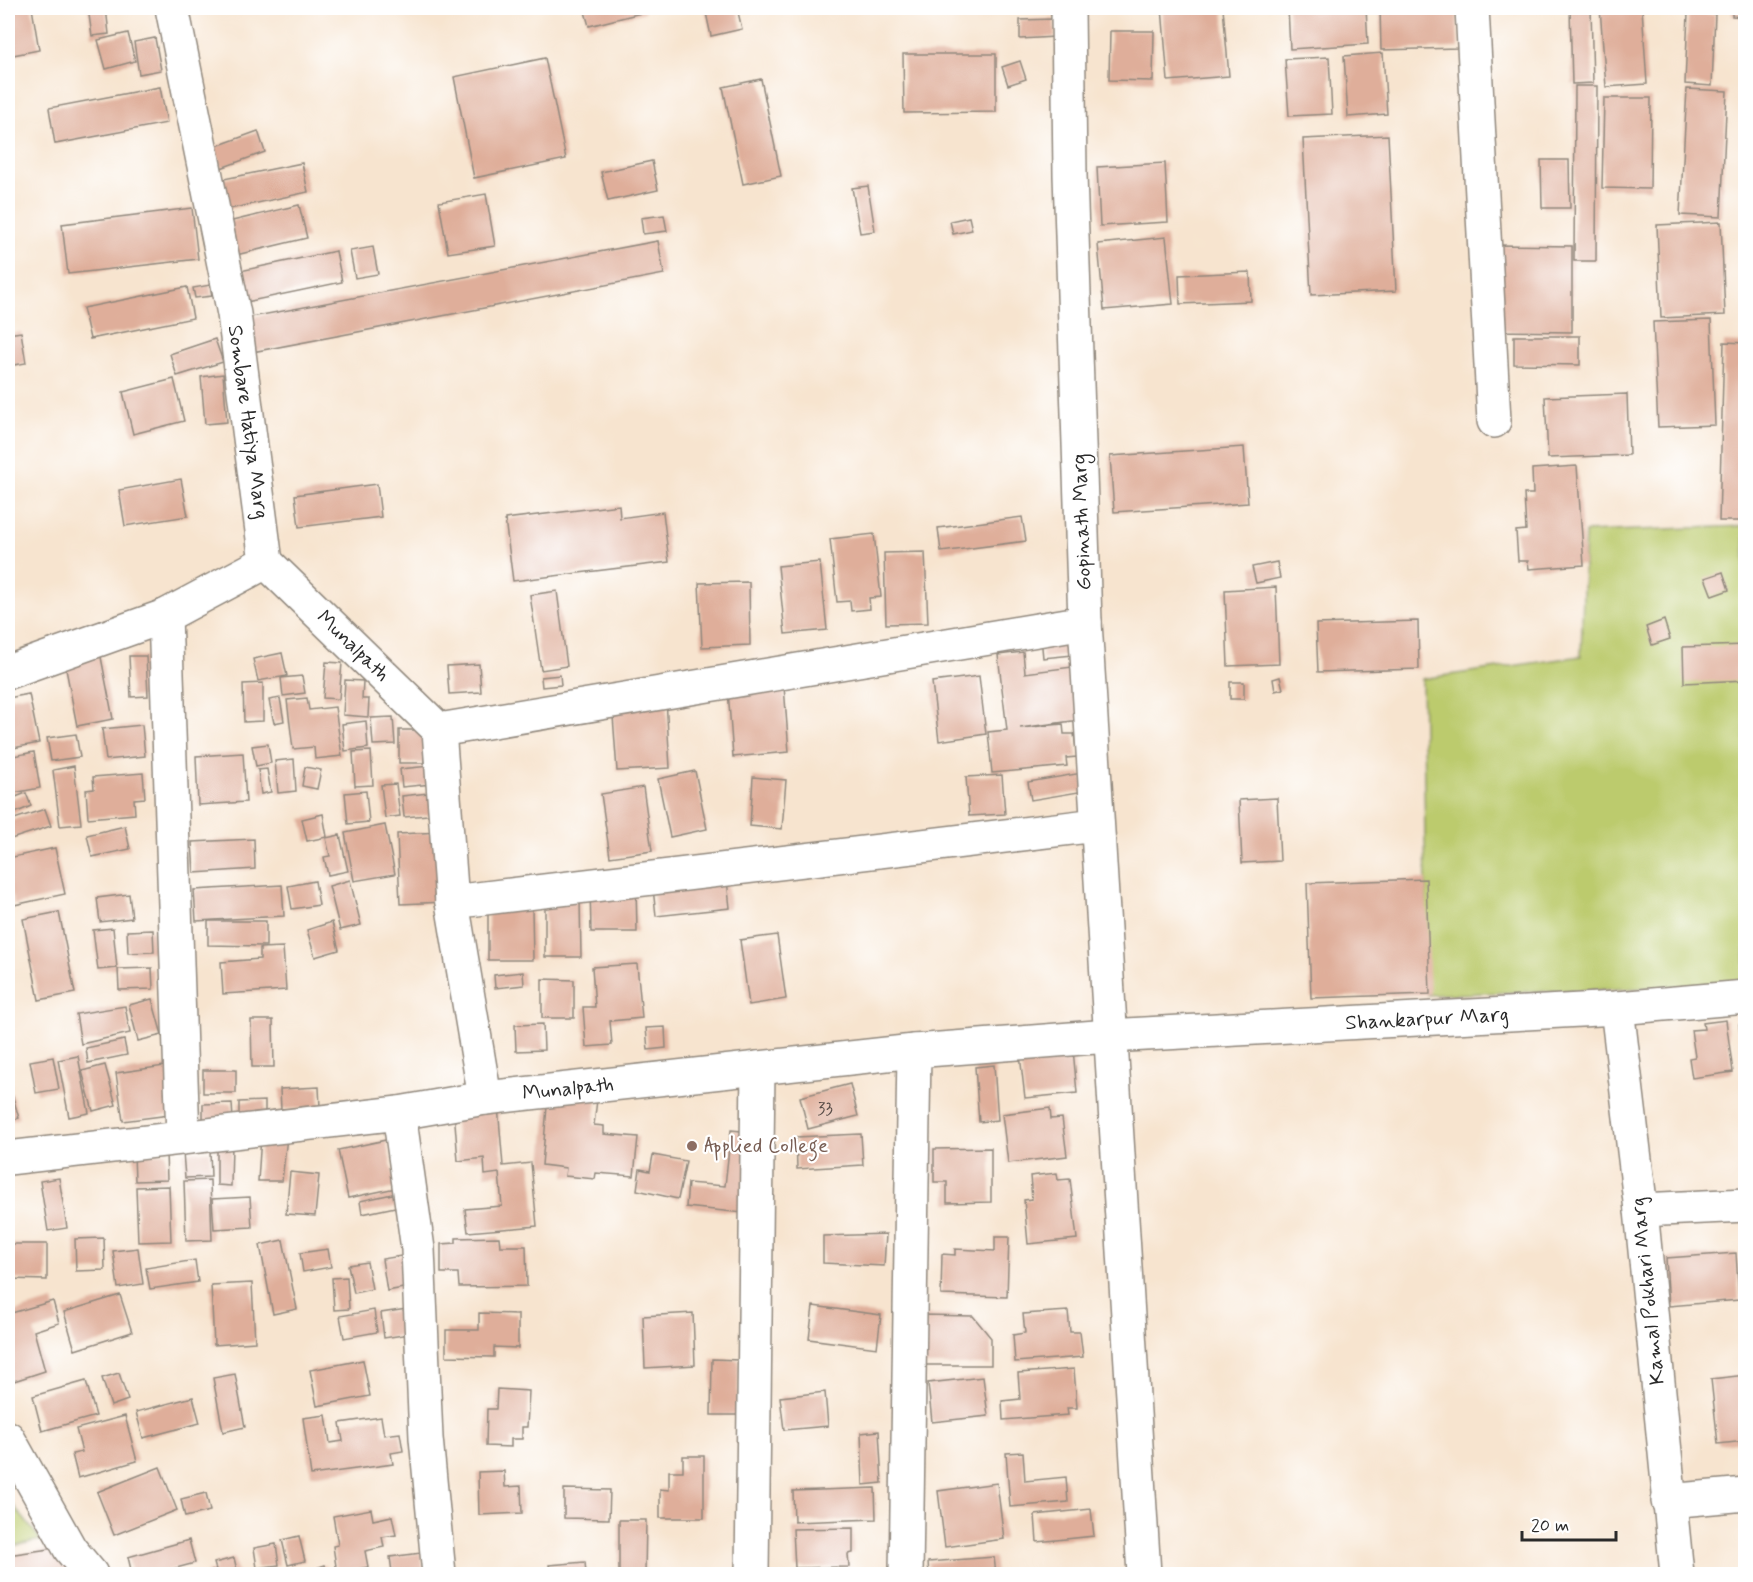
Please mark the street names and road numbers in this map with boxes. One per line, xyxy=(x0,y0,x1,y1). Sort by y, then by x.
street label: Sombare Hatiya Marg xyxy=(221,323,275,521)
street label: Gopinath Marg xyxy=(1066,453,1099,591)
street label: Munalpath xyxy=(310,604,396,688)
street label: Shankarpur Marg xyxy=(1345,1001,1509,1037)
street label: Munalpath xyxy=(521,1070,615,1108)
street label: Kamal Pokhari Marg xyxy=(1624,1196,1672,1386)

